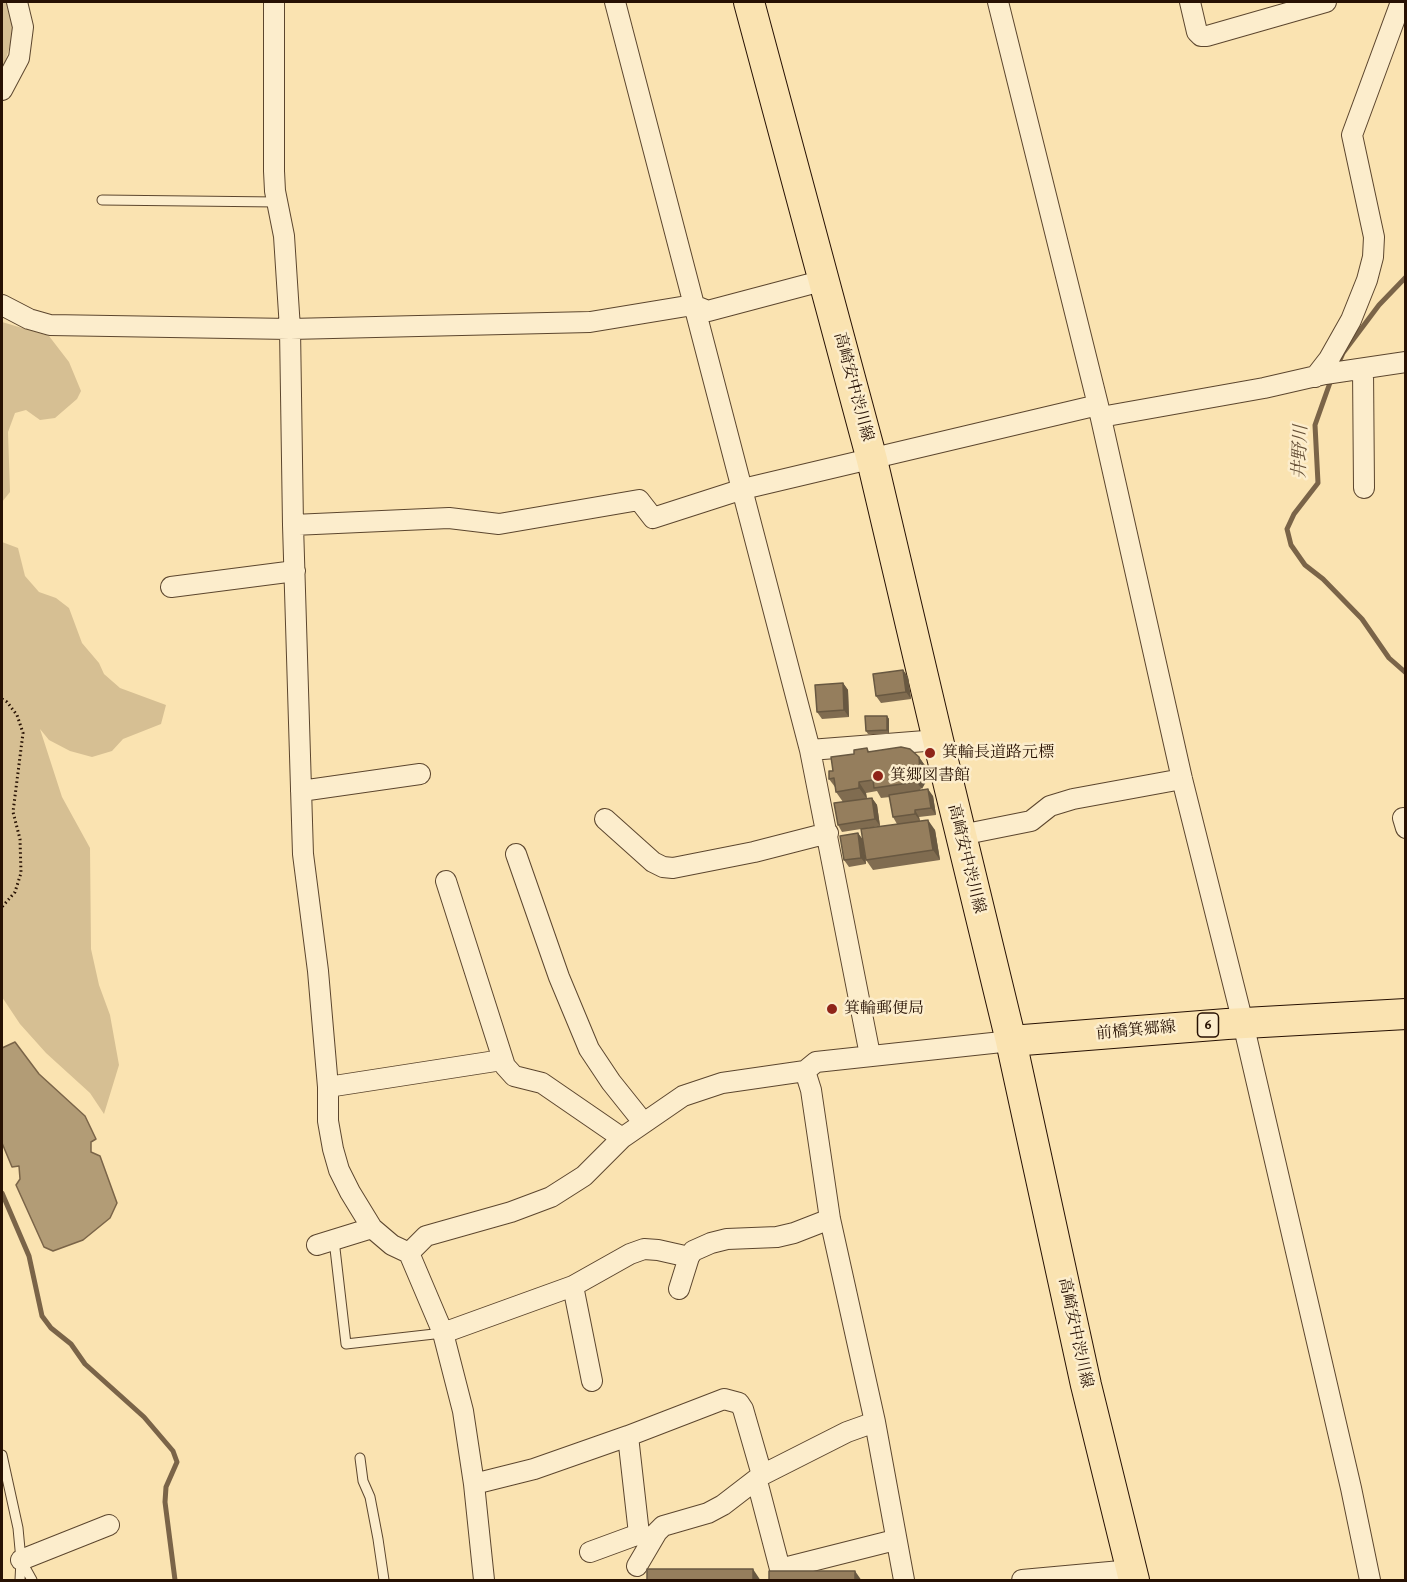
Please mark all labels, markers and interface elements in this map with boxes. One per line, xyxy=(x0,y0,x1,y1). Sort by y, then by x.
street label: 高崎安中渋川線 xyxy=(829,330,877,444)
water label: 井野川 xyxy=(1289,425,1313,479)
place label: 箕輪長道路元標 xyxy=(942,743,1054,763)
marker: 箕輪長道路元標 xyxy=(923,746,937,760)
place label: 箕郷図書館 xyxy=(890,766,970,786)
marker: 箕郷図書館 xyxy=(871,769,885,783)
street label: 高崎安中渋川線 xyxy=(943,802,989,916)
place label: 箕輪郵便局 xyxy=(844,999,924,1019)
marker: 箕輪郵便局 xyxy=(825,1002,839,1016)
road number: 6 xyxy=(1198,1013,1218,1037)
street label: 前橋箕郷線 xyxy=(1095,1018,1177,1044)
street label: 高崎安中渋川線 xyxy=(1054,1276,1096,1390)

